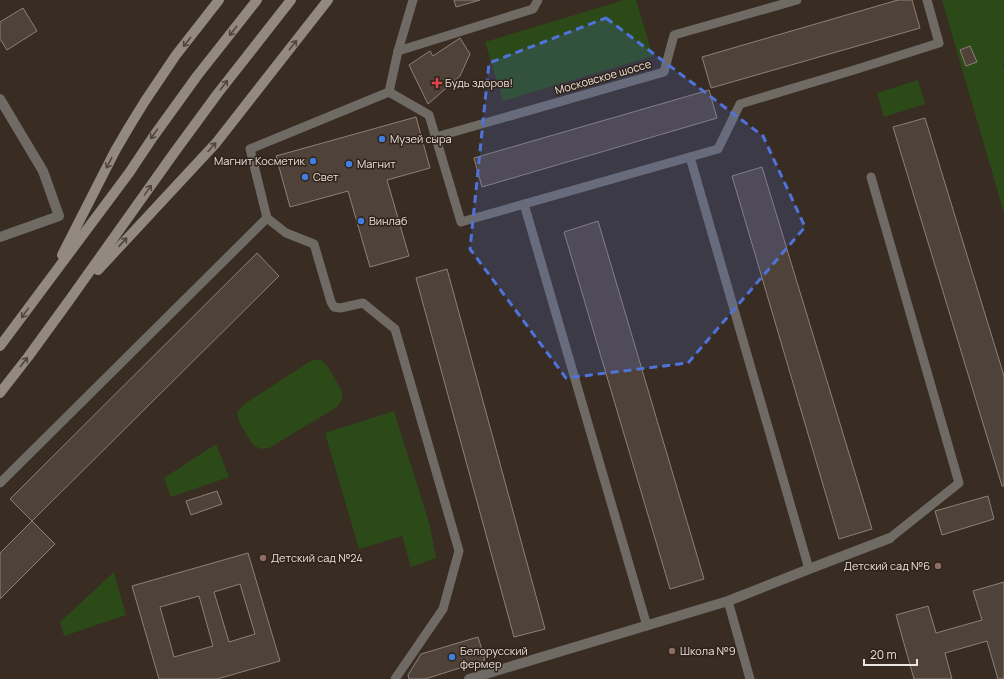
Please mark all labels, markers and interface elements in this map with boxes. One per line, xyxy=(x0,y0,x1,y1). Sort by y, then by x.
one-way arrow xyxy=(229,25,238,36)
one-way arrow xyxy=(182,36,191,47)
one-way arrow xyxy=(288,40,297,51)
street label: Московское шоссе xyxy=(553,55,653,97)
place label: Будь здоров! xyxy=(445,75,513,90)
marker: Будь здоров! xyxy=(432,78,442,88)
one-way arrow xyxy=(220,80,229,91)
one-way arrow xyxy=(150,128,159,139)
place label: Музей сыра xyxy=(390,131,452,146)
marker: Музей сыра xyxy=(377,134,387,144)
one-way arrow xyxy=(207,142,216,152)
place label: Магнит Косметик xyxy=(214,153,306,168)
marker: Магнит Косметик xyxy=(308,156,318,166)
place label: Магнит xyxy=(357,156,396,171)
one-way arrow xyxy=(105,157,113,169)
marker: Магнит xyxy=(344,159,354,169)
place label: Свет xyxy=(313,169,339,184)
marker: Свет xyxy=(300,172,310,182)
one-way arrow xyxy=(144,185,152,196)
place label: Винлаб xyxy=(369,213,407,228)
marker: Винлаб xyxy=(356,216,366,226)
one-way arrow xyxy=(119,237,128,248)
one-way arrow xyxy=(21,307,29,318)
one-way arrow xyxy=(20,357,28,368)
place label: Детский сад №24 xyxy=(271,550,363,565)
marker: Детский сад №24 xyxy=(258,553,268,563)
place label: Детский сад №6 xyxy=(844,558,930,573)
marker: Детский сад №6 xyxy=(933,561,943,571)
scale bar xyxy=(864,641,917,667)
place label: Белорусский фермер xyxy=(460,643,528,671)
place label: Школа №9 xyxy=(680,643,736,658)
marker: Школа №9 xyxy=(667,646,677,656)
text: 20 m xyxy=(870,646,897,663)
marker: Белорусский фермер xyxy=(447,652,457,662)

